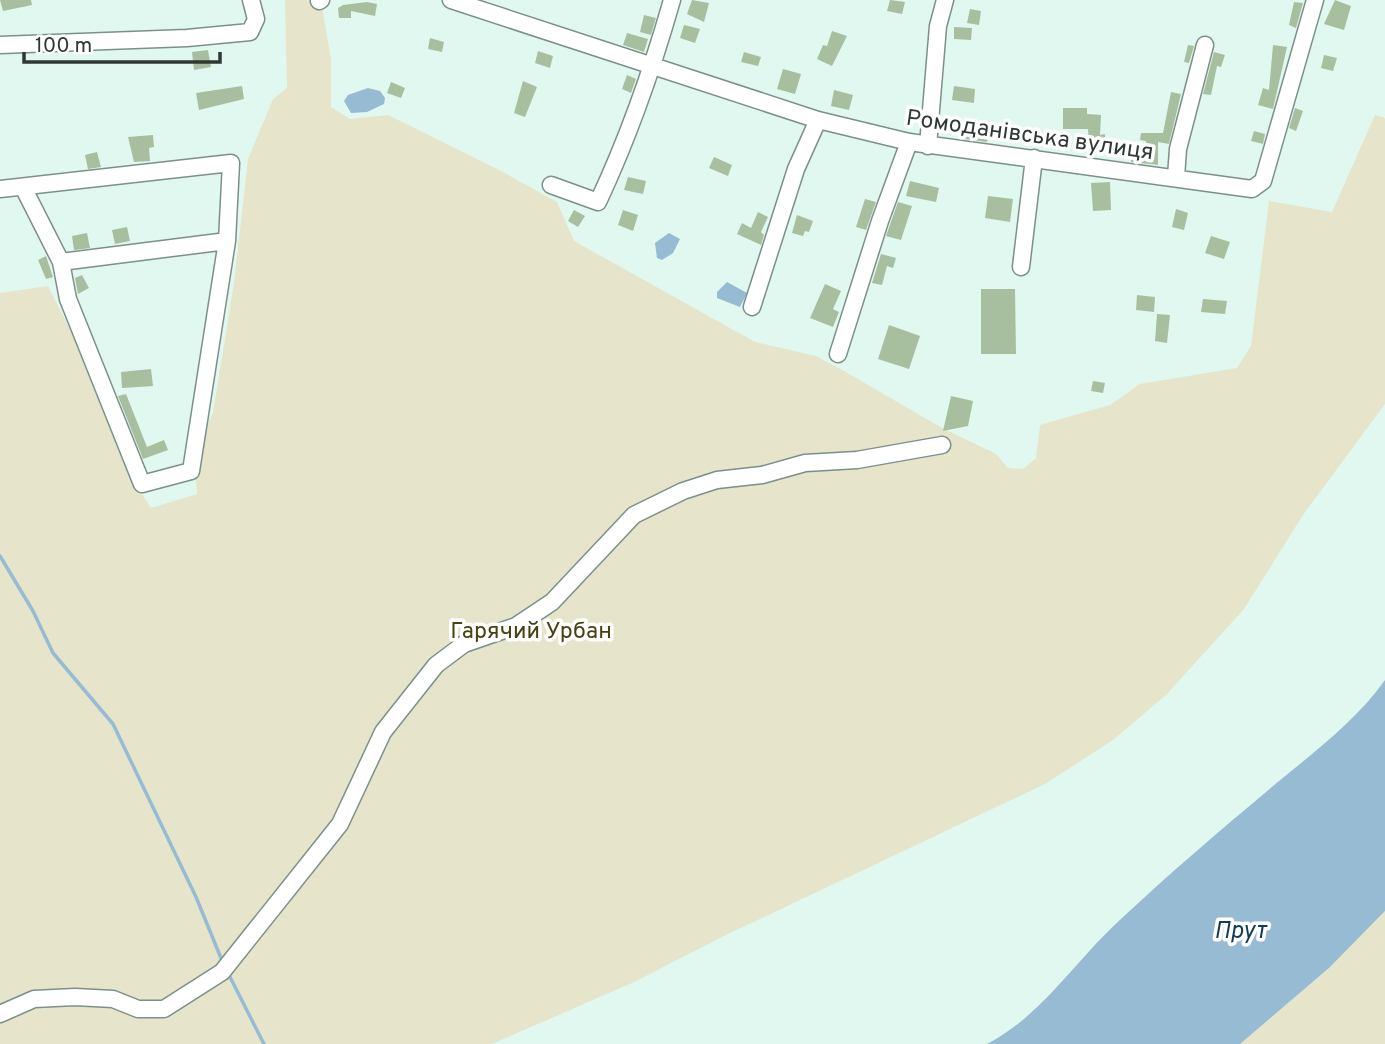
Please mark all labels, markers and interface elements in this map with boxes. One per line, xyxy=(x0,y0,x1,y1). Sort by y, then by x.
scale bar xyxy=(24,21,220,65)
text: 100 m xyxy=(35,33,92,60)
street label: Ромоданівська вулиця xyxy=(904,105,1155,168)
park label: Гарячий Урбан xyxy=(450,618,612,647)
water label: Прут xyxy=(1214,917,1268,947)

